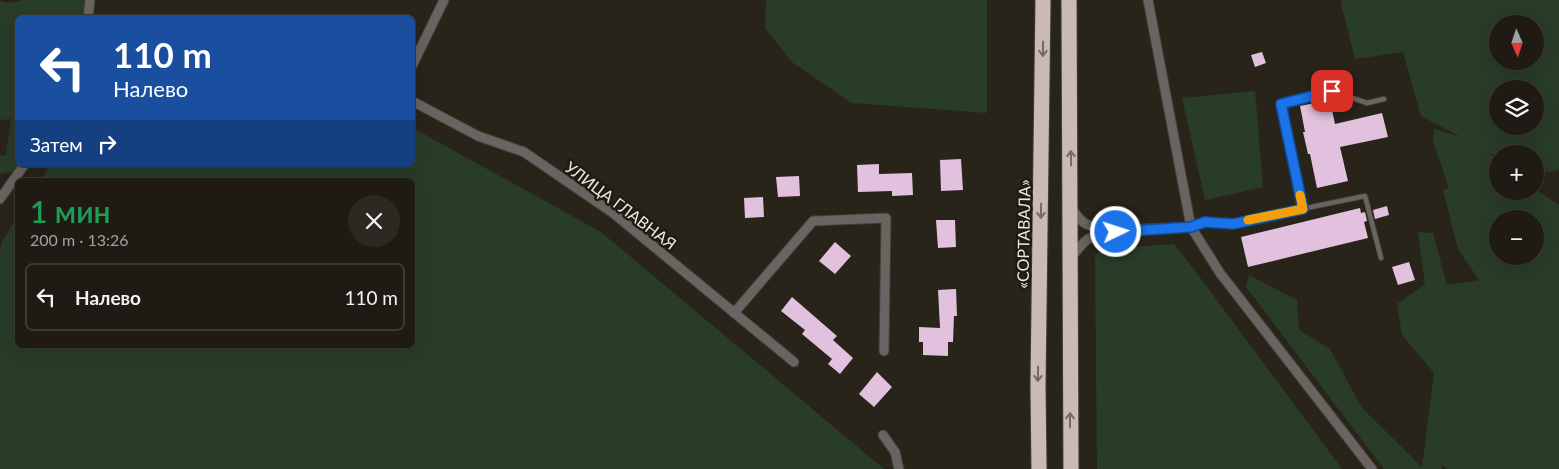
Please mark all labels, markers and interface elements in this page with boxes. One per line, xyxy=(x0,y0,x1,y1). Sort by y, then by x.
north arrow xyxy=(1489,15,1544,70)
map controls xyxy=(1489,15,1544,265)
text: 110 m xyxy=(113,33,212,75)
icon: left xyxy=(30,35,95,100)
one-way arrow xyxy=(1038,40,1047,56)
pin xyxy=(1311,70,1353,112)
text: Налево xyxy=(113,75,188,102)
icon: arrive xyxy=(1318,77,1346,105)
button: layers xyxy=(1489,80,1544,135)
icon: right xyxy=(93,130,121,158)
text: Затем xyxy=(30,133,83,156)
button: + xyxy=(1489,145,1544,200)
one-way arrow xyxy=(1066,150,1075,166)
street label: УЛИЦА ГЛАВНАЯ xyxy=(562,157,680,253)
street label: «СОРТАВАЛА» xyxy=(1013,179,1033,289)
text: 1 мин xyxy=(30,193,111,229)
button: close xyxy=(348,195,400,247)
one-way arrow xyxy=(1036,203,1045,219)
position arrow xyxy=(1089,205,1141,257)
button: − xyxy=(1489,210,1544,265)
text: 200 m · 13:26 xyxy=(30,230,129,249)
icon: left xyxy=(32,283,60,311)
text: Налево xyxy=(75,286,141,309)
text: 110 m xyxy=(344,286,398,309)
one-way arrow xyxy=(1033,365,1043,381)
one-way arrow xyxy=(1065,413,1075,429)

